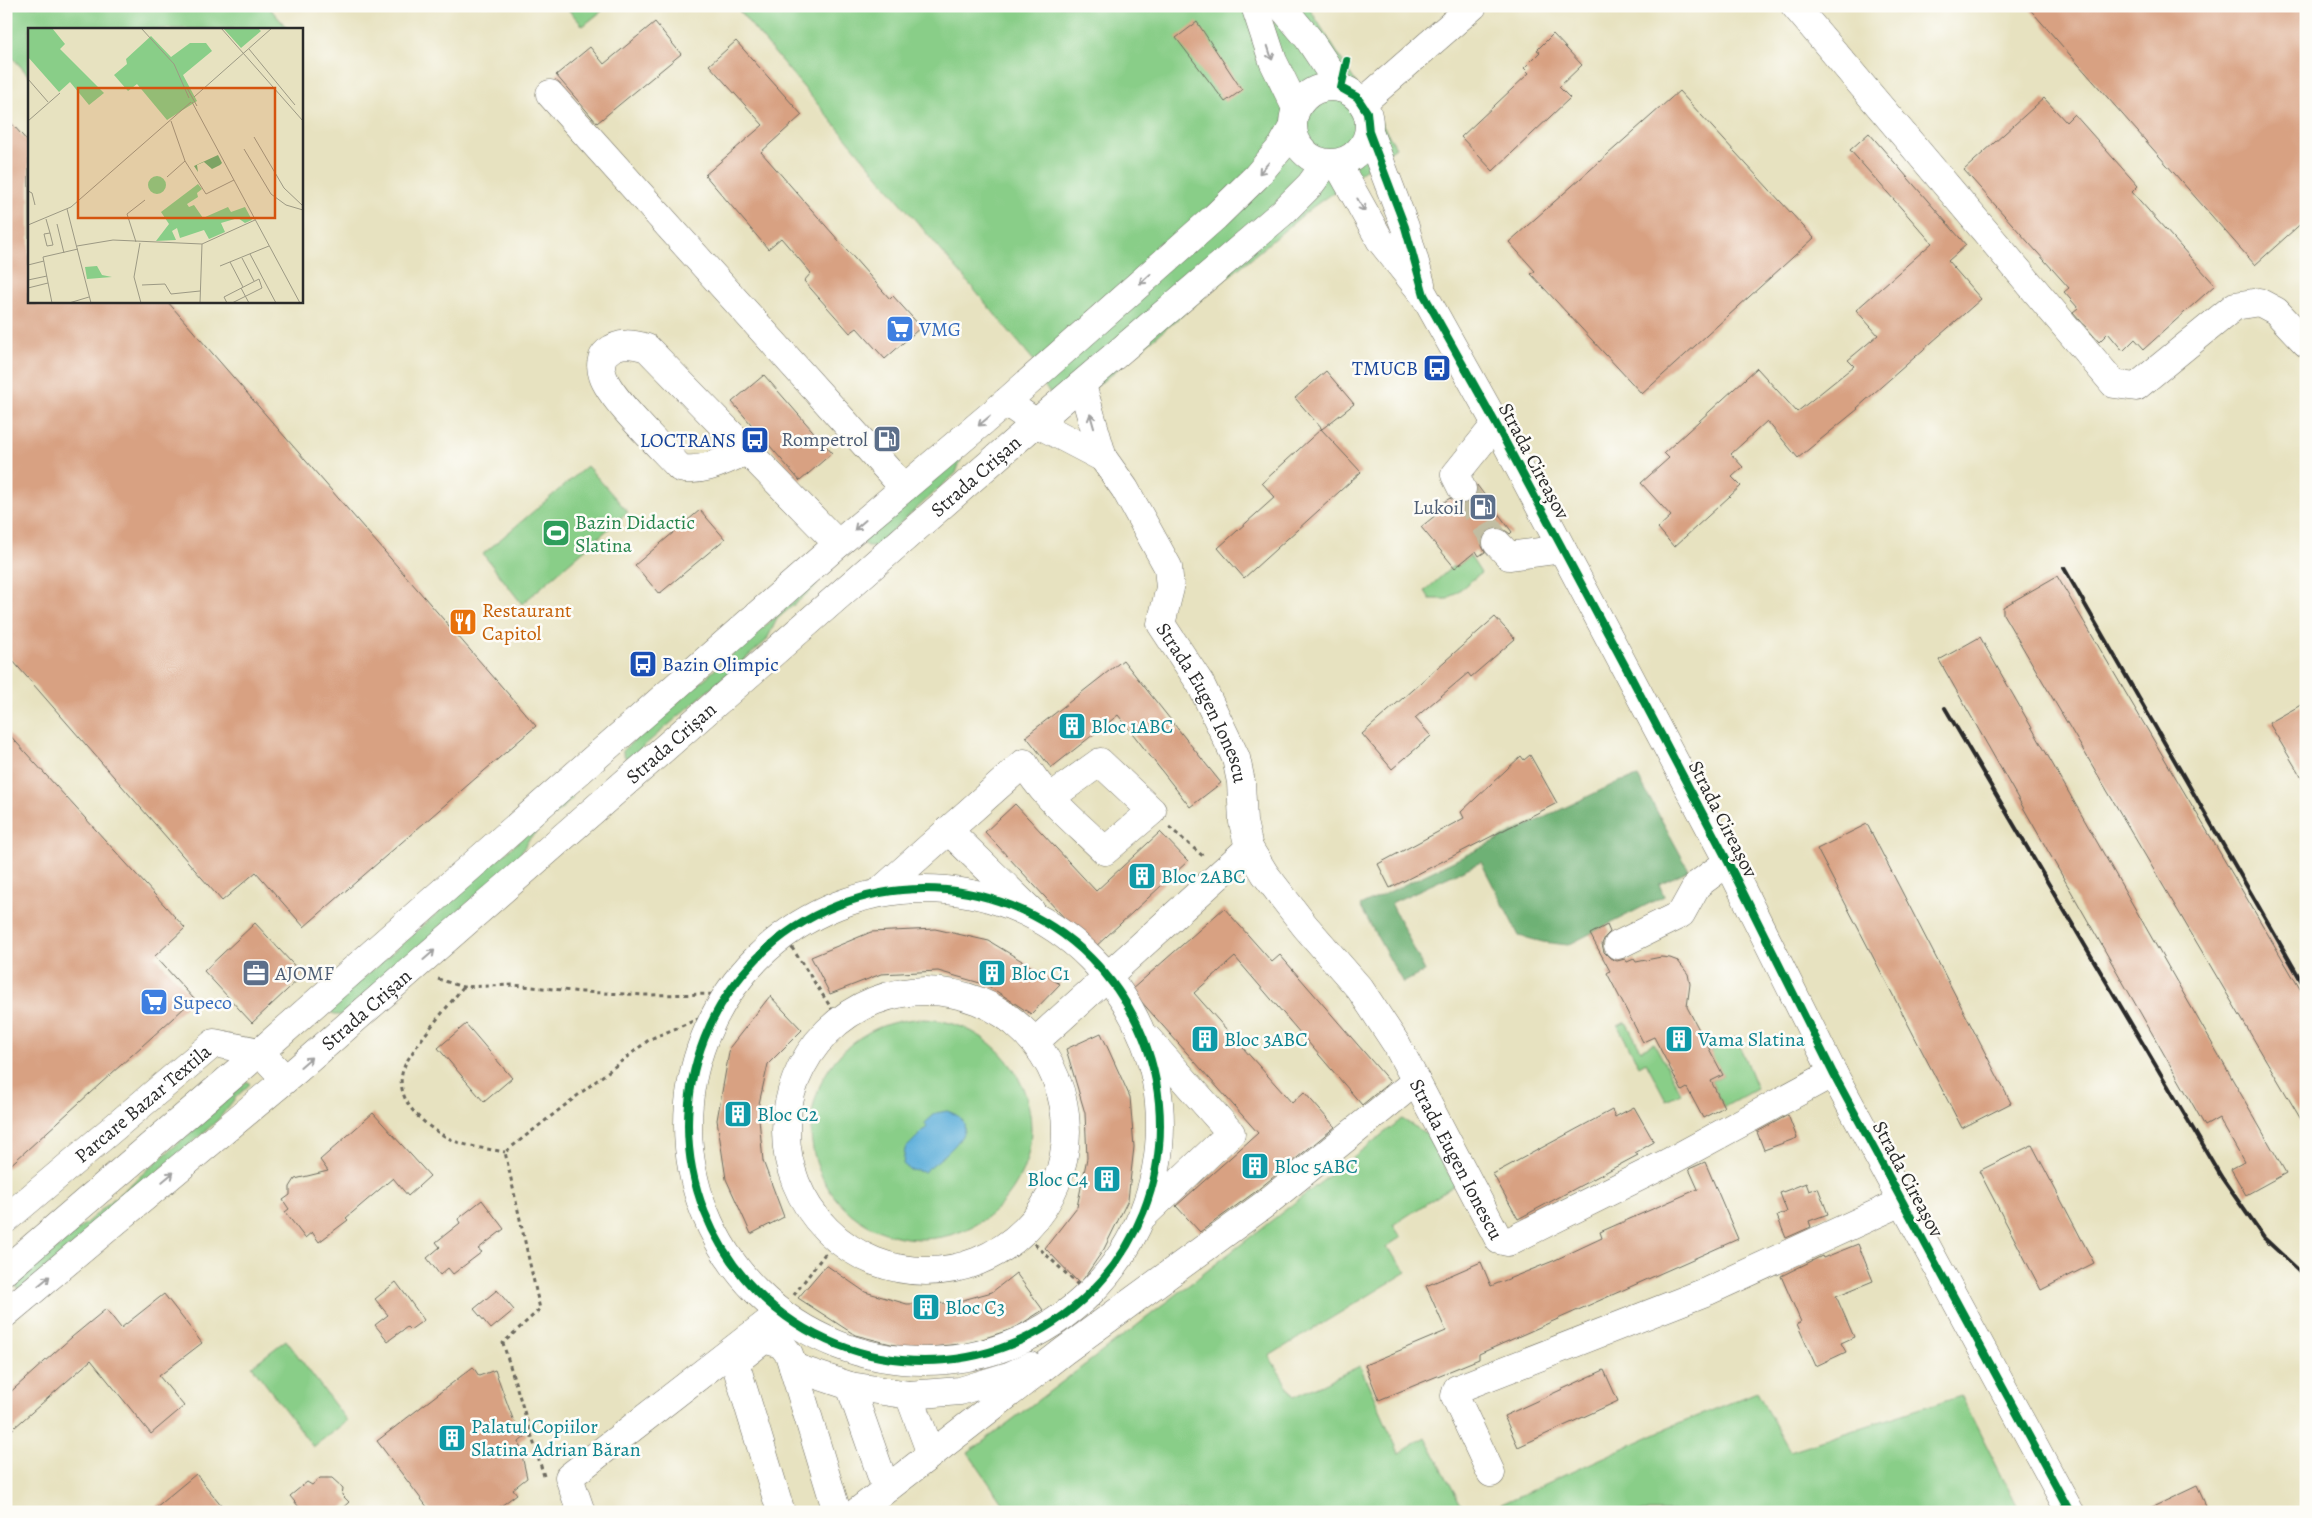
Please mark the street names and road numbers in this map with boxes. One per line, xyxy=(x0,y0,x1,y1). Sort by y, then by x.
street label: Strada Cireașov xyxy=(1492,398,1576,525)
street label: Strada Crișan xyxy=(925,429,1027,523)
street label: Strada Eugen Ionescu xyxy=(1150,617,1254,785)
street label: Strada Crișan xyxy=(620,696,722,790)
street label: Strada Cireașov xyxy=(1682,756,1765,883)
street label: Strada Crișan xyxy=(315,962,417,1056)
street label: Parcare Bazar Textila xyxy=(69,1037,217,1169)
street label: Strada Eugen Ionescu xyxy=(1403,1074,1510,1244)
street label: Strada Cireașov xyxy=(1866,1116,1950,1243)

